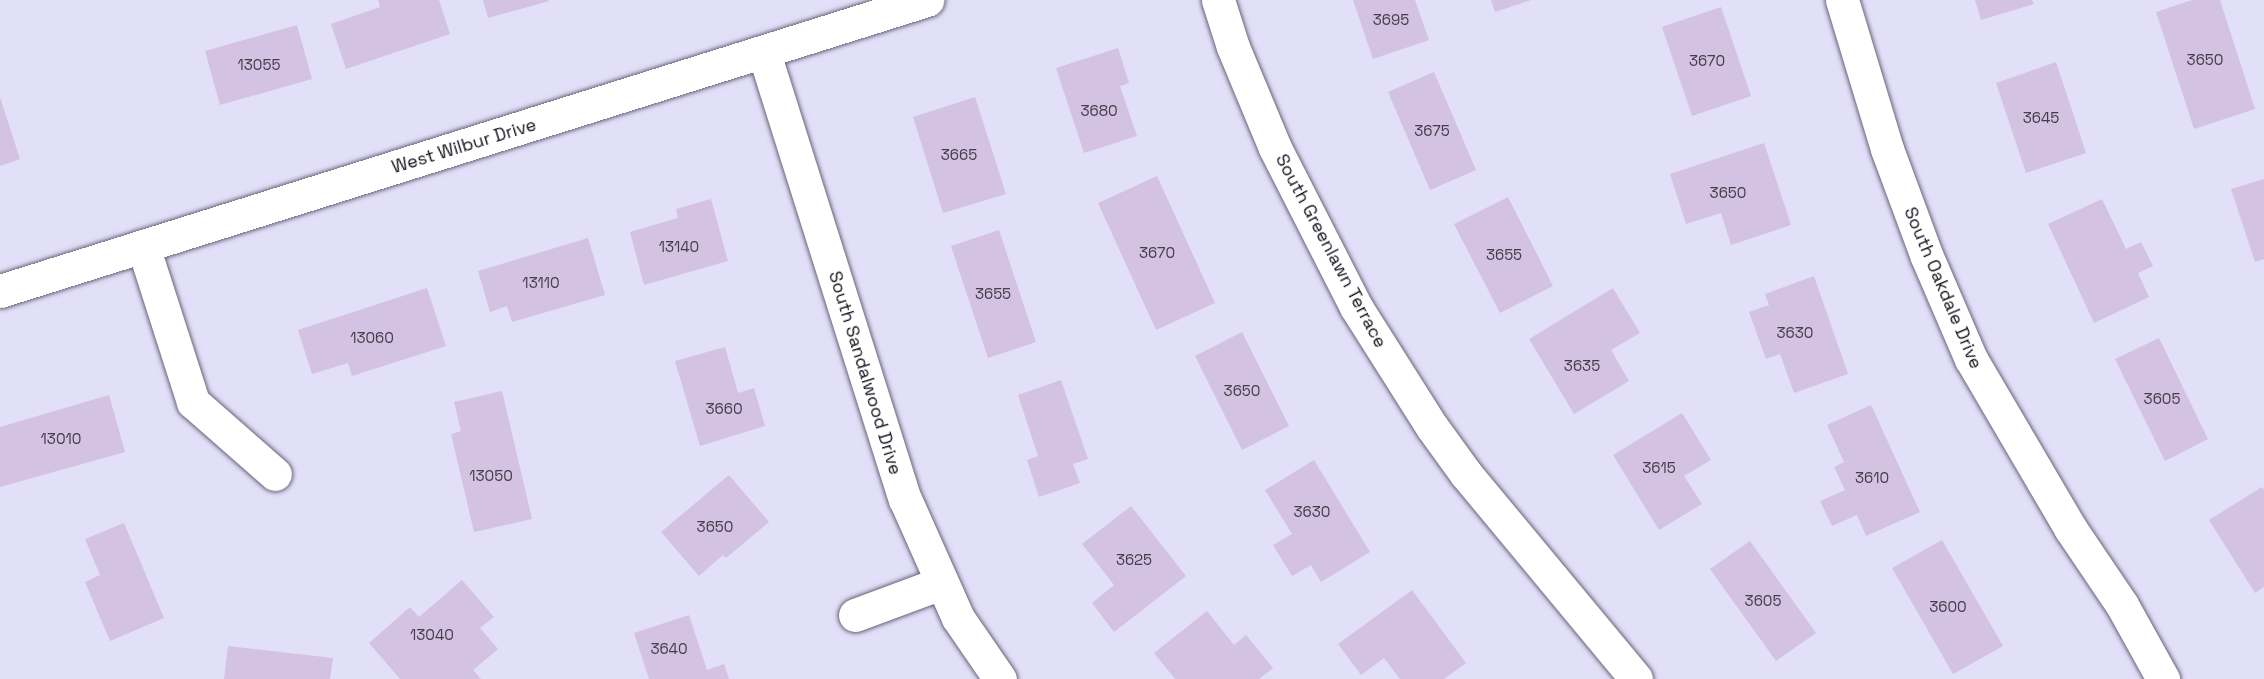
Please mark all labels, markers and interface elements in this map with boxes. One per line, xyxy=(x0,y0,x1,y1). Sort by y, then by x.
house number: 3695 xyxy=(1373,11,1409,29)
house number: 3650 xyxy=(2187,51,2223,69)
house number: 3670 xyxy=(1689,52,1725,70)
house number: 13055 xyxy=(238,56,280,74)
house number: 3680 xyxy=(1080,102,1118,120)
house number: 3645 xyxy=(2023,109,2059,127)
street label: West Wilbur Drive xyxy=(389,114,539,178)
house number: 3675 xyxy=(1414,122,1450,140)
house number: 3665 xyxy=(941,146,977,164)
street label: South Greenlawn Terrace xyxy=(1271,150,1391,352)
house number: 3650 xyxy=(1710,184,1746,202)
street label: South Oakdale Drive xyxy=(1899,204,1987,372)
house number: 13140 xyxy=(659,238,699,256)
house number: 3670 xyxy=(1139,244,1175,262)
house number: 3655 xyxy=(1486,246,1522,264)
street label: South Sandalwood Drive xyxy=(824,269,906,477)
house number: 13110 xyxy=(522,274,560,292)
house number: 3655 xyxy=(975,285,1011,303)
house number: 3630 xyxy=(1777,324,1813,342)
house number: 13060 xyxy=(350,329,394,347)
house number: 3635 xyxy=(1564,357,1600,375)
house number: 3650 xyxy=(1224,382,1260,400)
house number: 3605 xyxy=(2144,390,2180,408)
house number: 3660 xyxy=(705,400,743,418)
house number: 13010 xyxy=(41,430,81,448)
house number: 3615 xyxy=(1642,459,1676,477)
house number: 13050 xyxy=(469,467,513,485)
house number: 3610 xyxy=(1855,469,1889,487)
house number: 3630 xyxy=(1294,503,1330,521)
house number: 3650 xyxy=(697,518,733,536)
house number: 3625 xyxy=(1116,551,1152,569)
house number: 3605 xyxy=(1745,592,1781,610)
house number: 3600 xyxy=(1929,598,1967,616)
house number: 13040 xyxy=(410,626,454,644)
house number: 3640 xyxy=(650,640,688,658)

